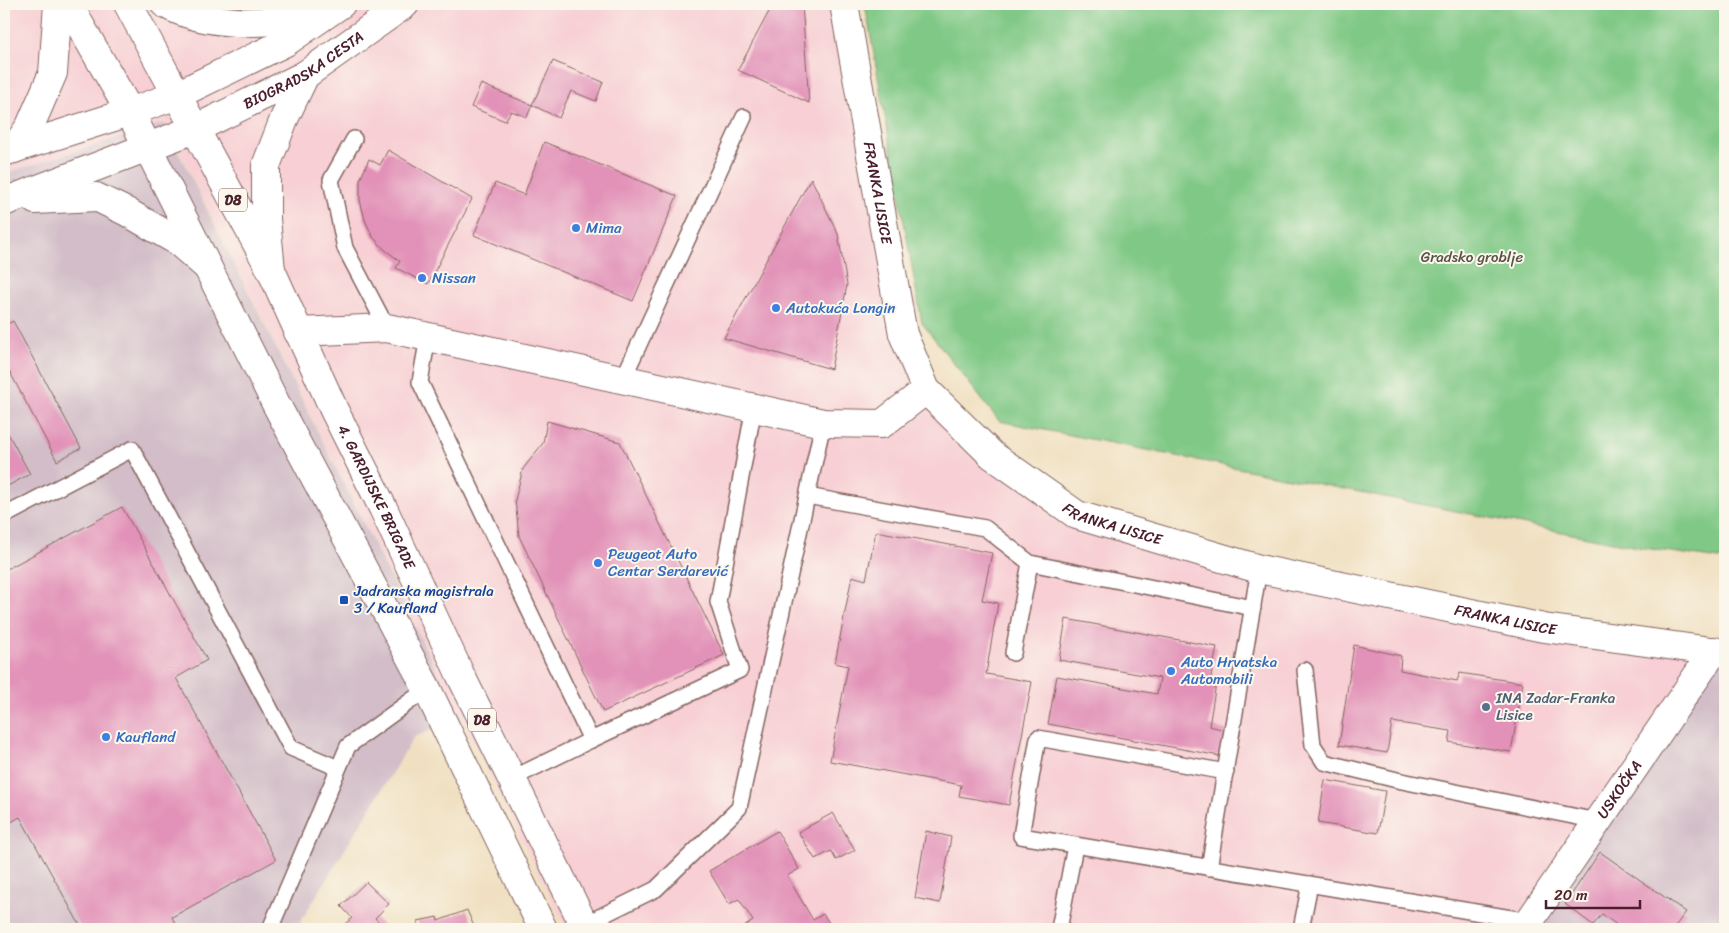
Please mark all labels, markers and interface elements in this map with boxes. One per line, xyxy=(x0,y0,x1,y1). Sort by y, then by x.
street label: BIOGRADSKA CESTA xyxy=(239,24,369,116)
street label: FRANKA LISICE xyxy=(856,140,900,248)
road number: D8 xyxy=(219,188,247,212)
place label: Mima xyxy=(586,215,622,241)
marker: Mima xyxy=(570,222,582,234)
park label: Gradsko groblje xyxy=(1421,244,1523,270)
place label: Nissan xyxy=(432,265,476,291)
marker: Nissan xyxy=(416,272,428,284)
place label: Autokuća Longin xyxy=(785,295,895,321)
marker: Autokuća Longin xyxy=(770,302,782,314)
street label: 4. GARDIJSKE BRIGADE xyxy=(330,420,423,575)
street label: FRANKA LISICE xyxy=(1057,496,1167,553)
place label: Peugeot Auto Centar Serdarević xyxy=(608,541,730,584)
marker: Peugeot Auto Centar Serdarević xyxy=(592,557,604,569)
place label: Jadranska magistrala 3 / Kaufland xyxy=(353,578,494,621)
marker: Jadranska magistrala 3 / Kaufland xyxy=(338,594,350,606)
street label: FRANKA LISICE xyxy=(1452,597,1560,643)
place label: Auto Hrvatska Automobili xyxy=(1180,649,1278,692)
marker: Auto Hrvatska Automobili xyxy=(1165,665,1177,677)
place label: INA Zadar-Franka Lisice xyxy=(1495,685,1616,728)
marker: INA Zadar-Franka Lisice xyxy=(1480,701,1492,713)
road number: D8 xyxy=(468,708,496,732)
place label: Kaufland xyxy=(116,724,176,750)
marker: Kaufland xyxy=(100,731,112,743)
street label: USKOČKA xyxy=(1590,755,1649,824)
scale bar xyxy=(1546,878,1640,910)
text: 20 m xyxy=(1554,882,1588,908)

